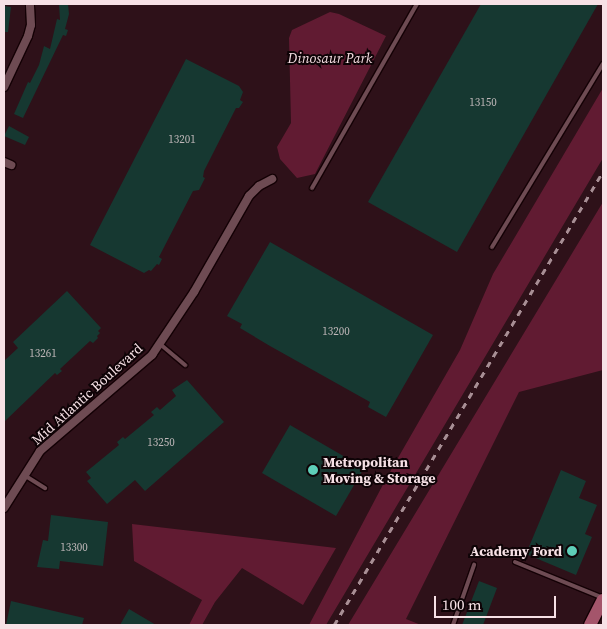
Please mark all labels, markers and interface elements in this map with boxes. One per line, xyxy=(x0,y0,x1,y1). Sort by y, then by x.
park label: Dinosaur Park xyxy=(288,50,372,66)
house number: 13150 xyxy=(469,96,497,110)
house number: 13201 xyxy=(168,133,196,147)
house number: 13200 xyxy=(322,325,350,339)
street label: Mid Atlantic Boulevard xyxy=(28,340,146,448)
house number: 13261 xyxy=(29,347,57,361)
house number: 13250 xyxy=(147,436,175,450)
place label: Metropolitan Moving & Storage xyxy=(323,454,436,487)
marker: Metropolitan Moving & Storage xyxy=(307,464,319,476)
house number: 13300 xyxy=(60,541,88,555)
place label: Academy Ford xyxy=(470,543,562,559)
marker: Academy Ford xyxy=(566,545,578,557)
scale bar xyxy=(437,586,560,618)
text: 100 m xyxy=(442,594,482,615)

